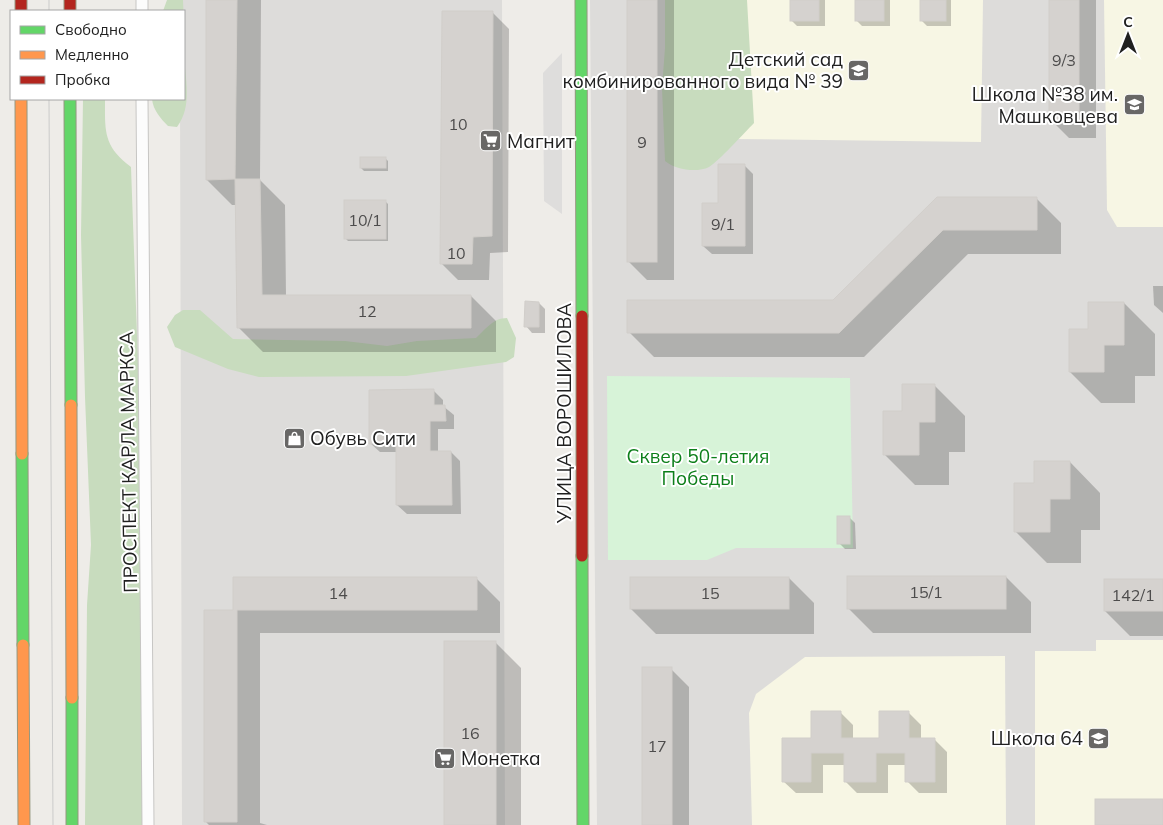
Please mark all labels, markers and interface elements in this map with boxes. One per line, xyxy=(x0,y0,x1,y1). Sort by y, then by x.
legend xyxy=(10,10,185,100)
north arrow xyxy=(1103,10,1153,60)
text: С xyxy=(1123,13,1133,31)
text: Свободно xyxy=(55,20,127,39)
text: Медленно xyxy=(55,45,129,64)
place label: Детский сад комбинированного вида № 39 xyxy=(562,47,843,93)
house number: 9/3 xyxy=(1052,50,1076,70)
school or university icon: Детский сад комбинированного вида № 39 xyxy=(847,58,871,82)
text: Пробка xyxy=(55,70,110,89)
place label: Школа №38 им. Машковцева xyxy=(972,82,1118,128)
school or university icon: Школа №38 им. Машковцева xyxy=(1122,93,1146,117)
house number: 10 xyxy=(448,114,468,134)
supermarket icon: Магнит xyxy=(479,129,503,153)
place label: Магнит xyxy=(507,129,575,153)
house number: 9 xyxy=(637,132,647,152)
house number: 10/1 xyxy=(348,210,382,230)
house number: 9/1 xyxy=(711,214,735,234)
house number: 10 xyxy=(446,243,466,263)
house number: 12 xyxy=(357,301,377,321)
street label: УЛИЦА ВОРОШИЛОВА xyxy=(552,303,576,524)
street label: ПРОСПЕКТ КАРЛА МАРКСА xyxy=(114,331,142,593)
shop icon: Обувь Сити xyxy=(282,426,306,450)
place label: Обувь Сити xyxy=(310,426,416,450)
park label: Сквер 50-летия Победы xyxy=(626,444,770,490)
house number: 15/1 xyxy=(909,582,943,602)
house number: 14 xyxy=(328,583,348,603)
house number: 15 xyxy=(700,583,720,603)
house number: 142/1 xyxy=(1112,585,1154,605)
house number: 16 xyxy=(460,723,480,743)
place label: Школа 64 xyxy=(991,726,1083,750)
school or university icon: Школа 64 xyxy=(1087,726,1111,750)
house number: 17 xyxy=(647,736,667,756)
supermarket icon: Монетка xyxy=(433,746,457,770)
place label: Монетка xyxy=(461,746,541,770)

